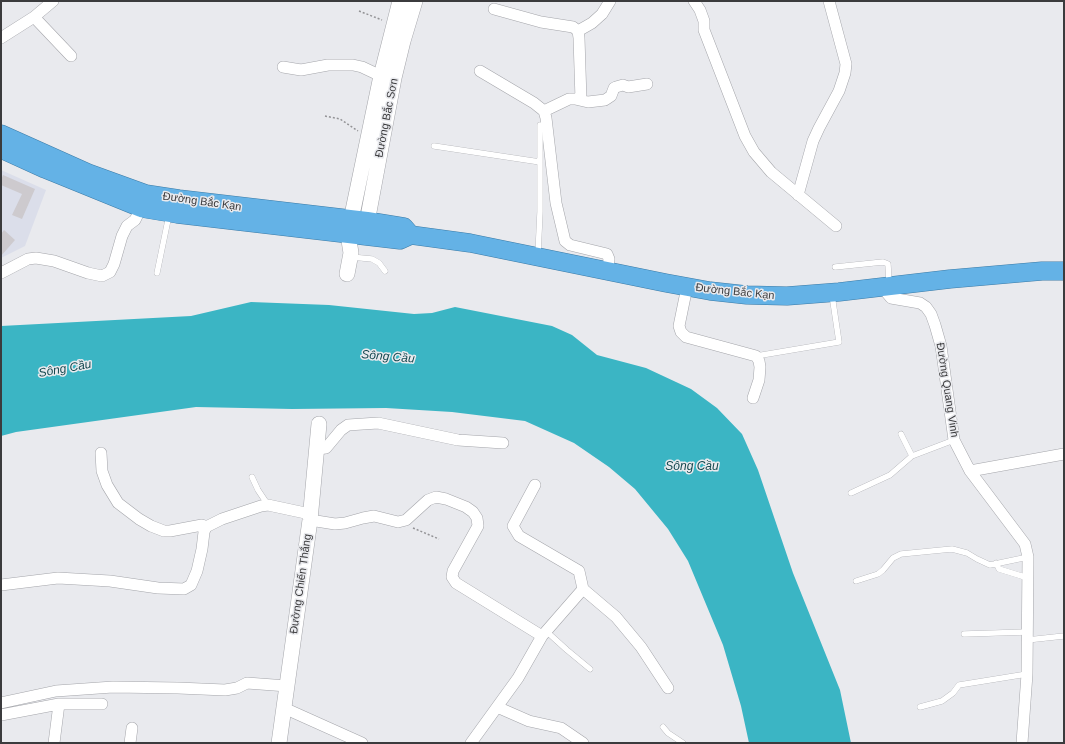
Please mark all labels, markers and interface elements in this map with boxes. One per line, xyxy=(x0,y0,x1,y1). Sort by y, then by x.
street label: Đường Bắc Sơn xyxy=(373,77,401,159)
street label: Đường Bắc Kạn xyxy=(162,190,242,214)
street label: Đường Bắc Kạn xyxy=(695,281,775,303)
street label: Đường Quang Vinh xyxy=(933,342,961,438)
water label: Sông Cầu xyxy=(361,348,415,366)
water label: Sông Cầu xyxy=(37,357,93,381)
water label: Sông Cầu xyxy=(665,460,719,474)
street label: Đường Chiến Thắng xyxy=(287,533,315,635)

